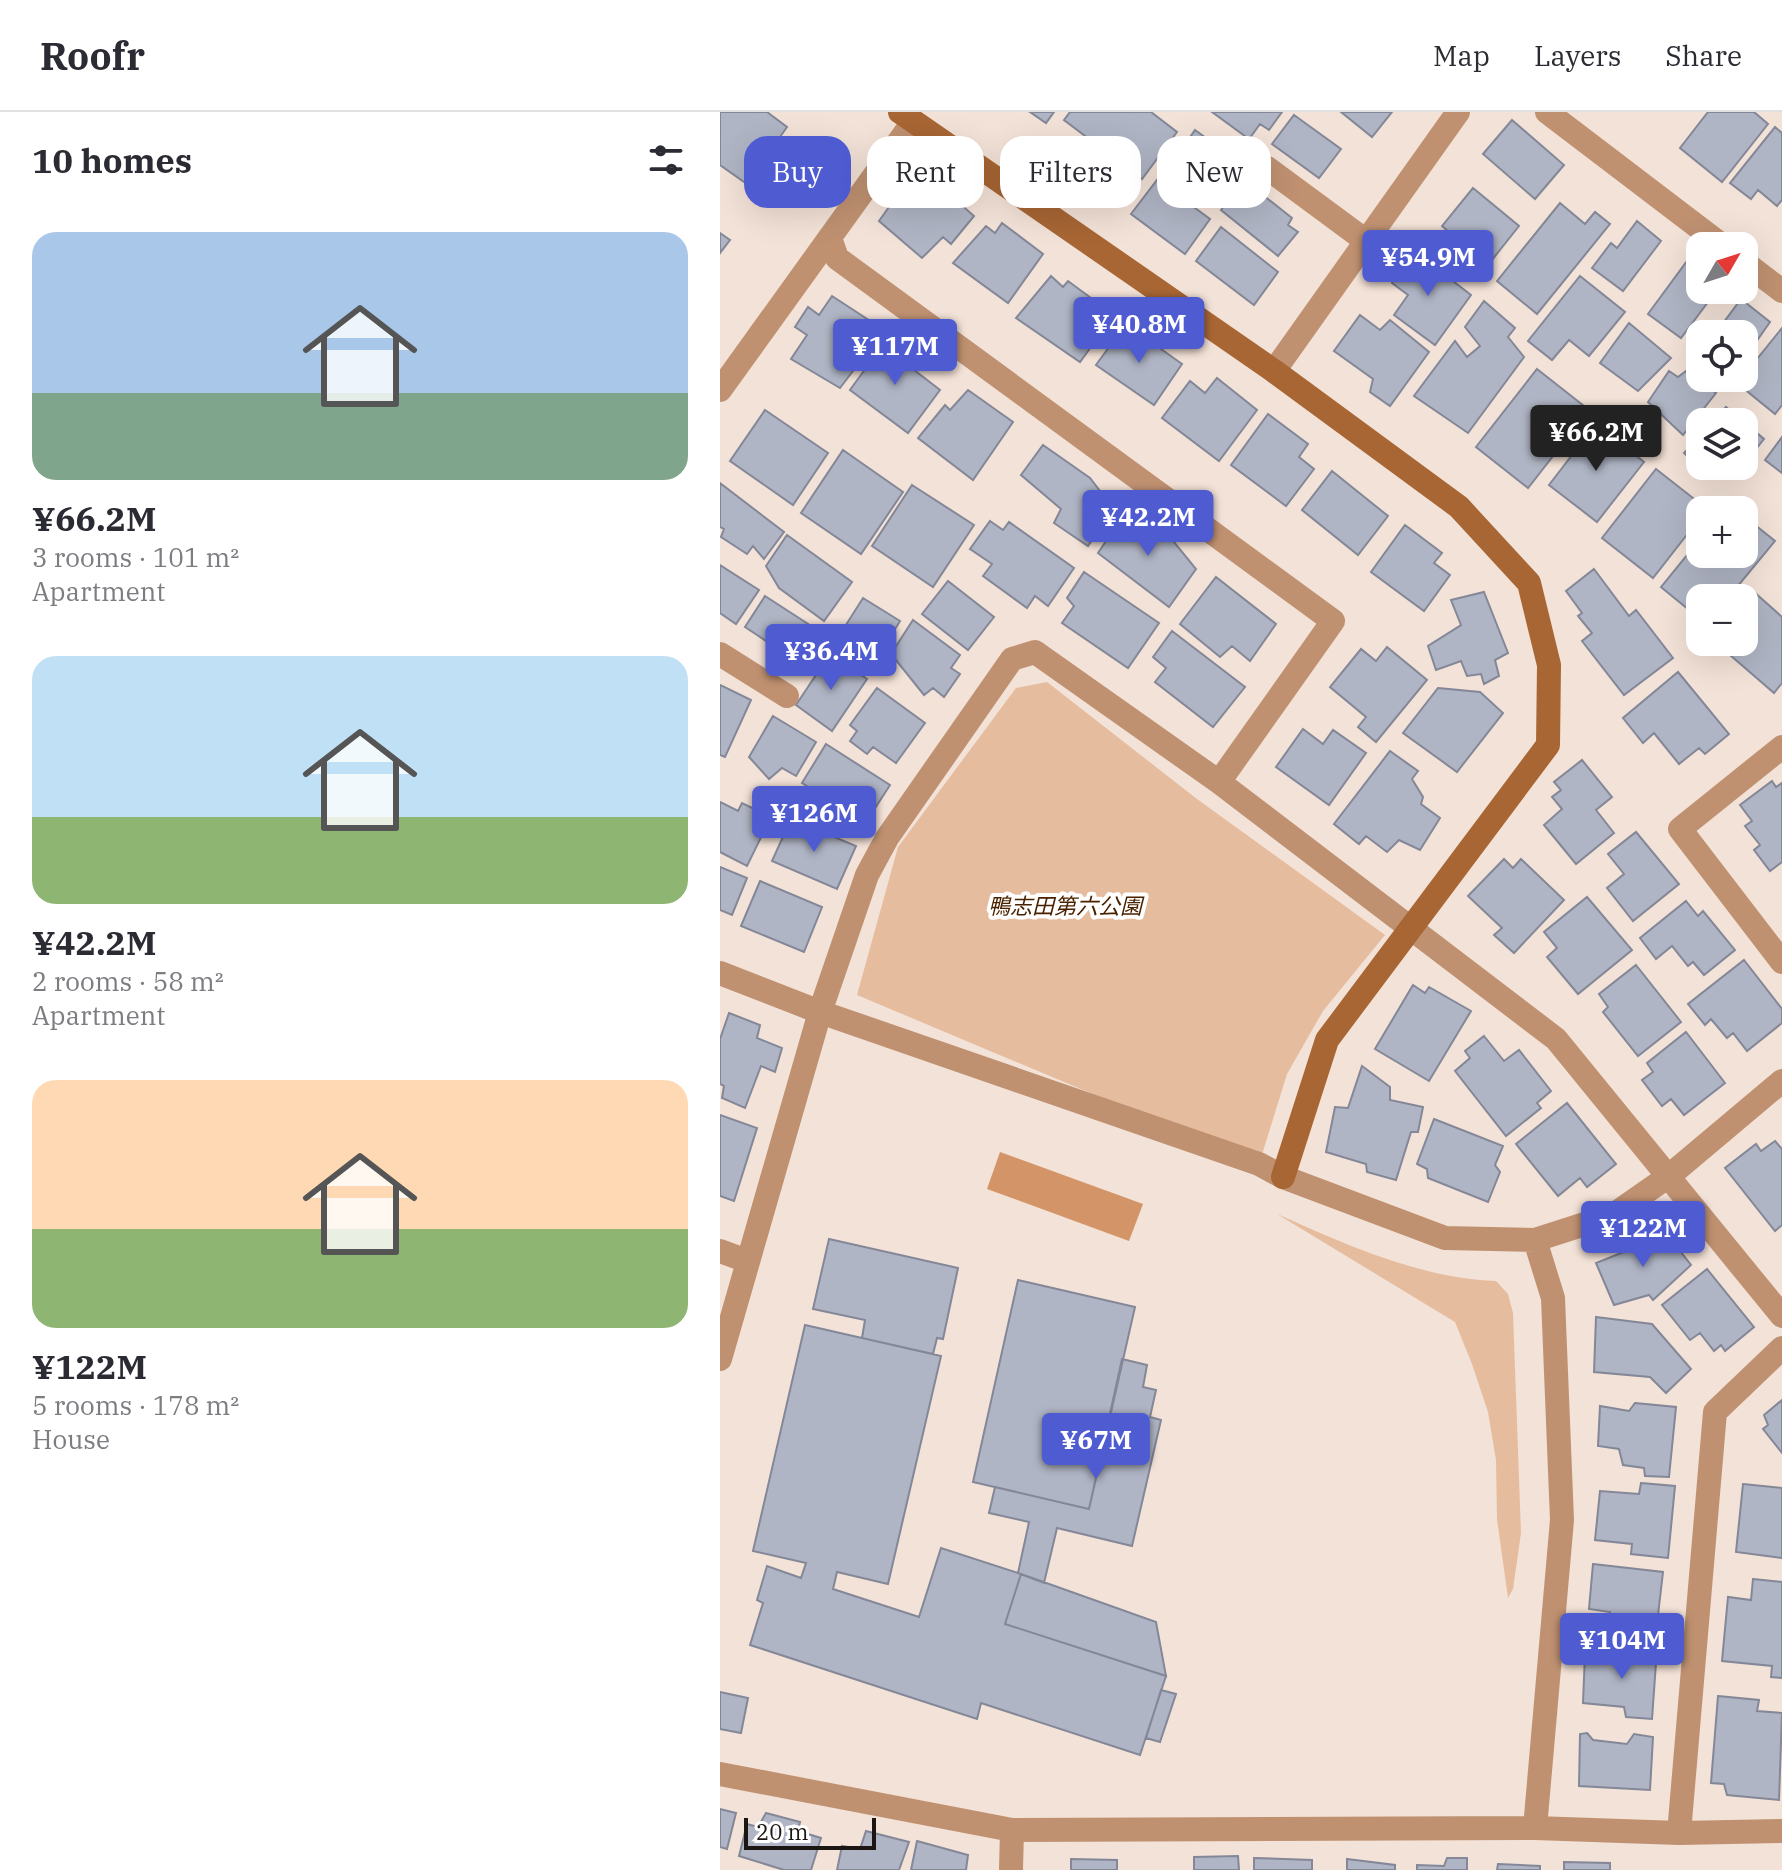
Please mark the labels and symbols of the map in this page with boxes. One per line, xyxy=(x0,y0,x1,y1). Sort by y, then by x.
pin: ¥54.9M xyxy=(1363,230,1493,298)
north arrow xyxy=(1686,232,1758,304)
pin: ¥40.8M xyxy=(1074,297,1204,365)
pin: ¥117M xyxy=(839,319,951,387)
pin: ¥66.2M xyxy=(1531,405,1661,473)
pin: ¥42.2M xyxy=(1083,490,1213,558)
pin: ¥36.4M xyxy=(766,624,896,692)
pin: ¥126M xyxy=(758,786,870,854)
park label: 鴨志田第六公園 xyxy=(988,891,1145,920)
pin: ¥122M xyxy=(1587,1201,1699,1269)
pin: ¥67M xyxy=(1049,1413,1143,1481)
pin: ¥104M xyxy=(1566,1613,1678,1681)
scale bar xyxy=(744,1814,876,1850)

